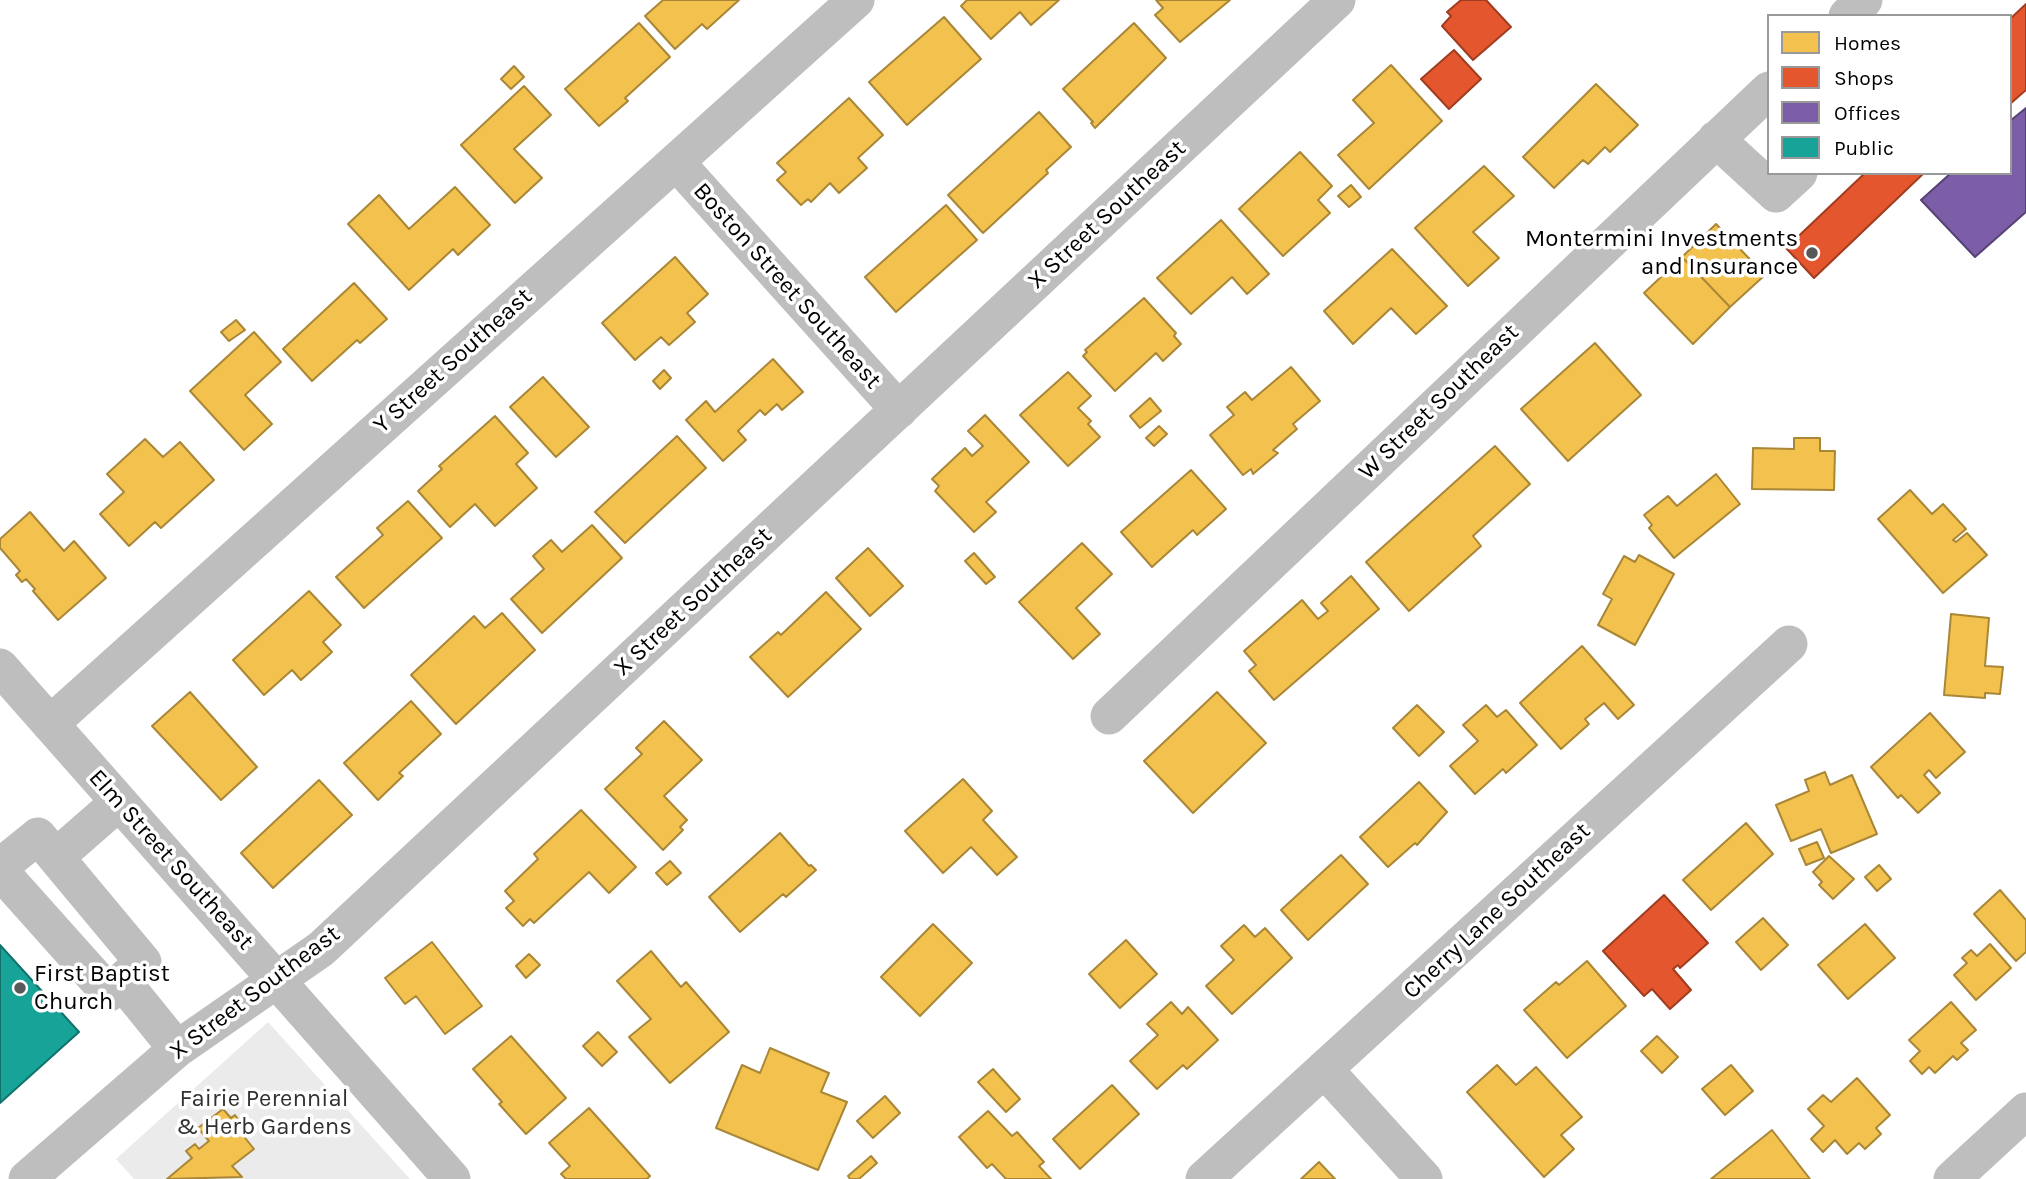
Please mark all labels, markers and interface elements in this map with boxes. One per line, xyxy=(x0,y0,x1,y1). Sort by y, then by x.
legend xyxy=(1767,14,2012,175)
text: Homes xyxy=(1834,31,1901,55)
text: Shops xyxy=(1834,66,1894,90)
text: Offices xyxy=(1834,101,1901,125)
street label: X Street Southeast xyxy=(1022,134,1192,296)
text: Public xyxy=(1834,136,1894,160)
street label: Boston Street Southeast xyxy=(687,177,887,395)
place label: Montermini Investments and Insurance xyxy=(1525,225,1798,281)
marker: Montermini Investments and Insurance xyxy=(1804,245,1820,261)
street label: Y Street Southeast xyxy=(368,282,538,440)
street label: W Street Southeast xyxy=(1353,318,1525,486)
street label: X Street Southeast xyxy=(608,521,778,683)
street label: Elm Street Southeast xyxy=(82,764,260,956)
street label: Cherry Lane Southeast xyxy=(1397,817,1597,1005)
street label: X Street Southeast xyxy=(164,920,346,1066)
place label: First Baptist Church xyxy=(34,960,170,1016)
marker: First Baptist Church xyxy=(12,980,28,996)
park label: Fairie Perennial & Herb Gardens xyxy=(176,1085,352,1141)

